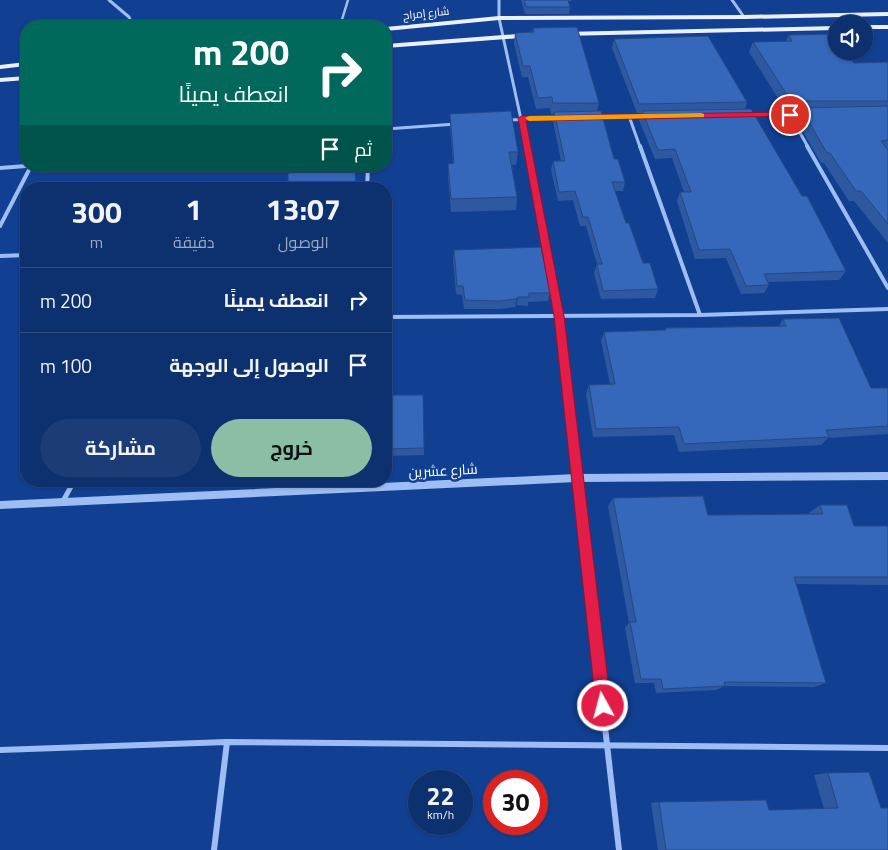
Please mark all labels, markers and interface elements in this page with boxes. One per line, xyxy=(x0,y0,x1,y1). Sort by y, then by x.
street label: شارع إمراح xyxy=(402,3,450,23)
map controls xyxy=(828,15,873,60)
button: sound xyxy=(828,15,873,60)
text: 200 m xyxy=(193,25,289,79)
icon: right xyxy=(307,40,372,105)
text: انعطف يمينًا xyxy=(179,77,289,111)
pin xyxy=(769,94,811,136)
icon: arrive xyxy=(776,101,804,129)
text: ثم xyxy=(354,134,372,163)
icon: arrive xyxy=(316,135,344,163)
text: 1 xyxy=(185,186,202,232)
text: 13:07 xyxy=(266,186,341,232)
text: 300 xyxy=(71,189,122,235)
text: m xyxy=(90,230,103,254)
text: دقيقة xyxy=(173,230,215,254)
text: الوصول xyxy=(278,230,329,254)
text: انعطف يمينًا xyxy=(224,285,329,314)
text: 200 m xyxy=(40,286,92,315)
icon: right xyxy=(344,286,372,314)
text: الوصول إلى الوجهة xyxy=(169,350,329,379)
text: 100 m xyxy=(40,351,92,380)
icon: arrive xyxy=(344,351,372,379)
button: مشاركة xyxy=(40,419,201,477)
button: خروج xyxy=(211,419,372,477)
street label: شارع عشرين xyxy=(408,458,478,482)
position arrow xyxy=(576,679,628,731)
speed limit sign: 30 xyxy=(483,770,548,835)
text: 22 xyxy=(426,777,455,815)
text: km/h xyxy=(427,805,454,824)

